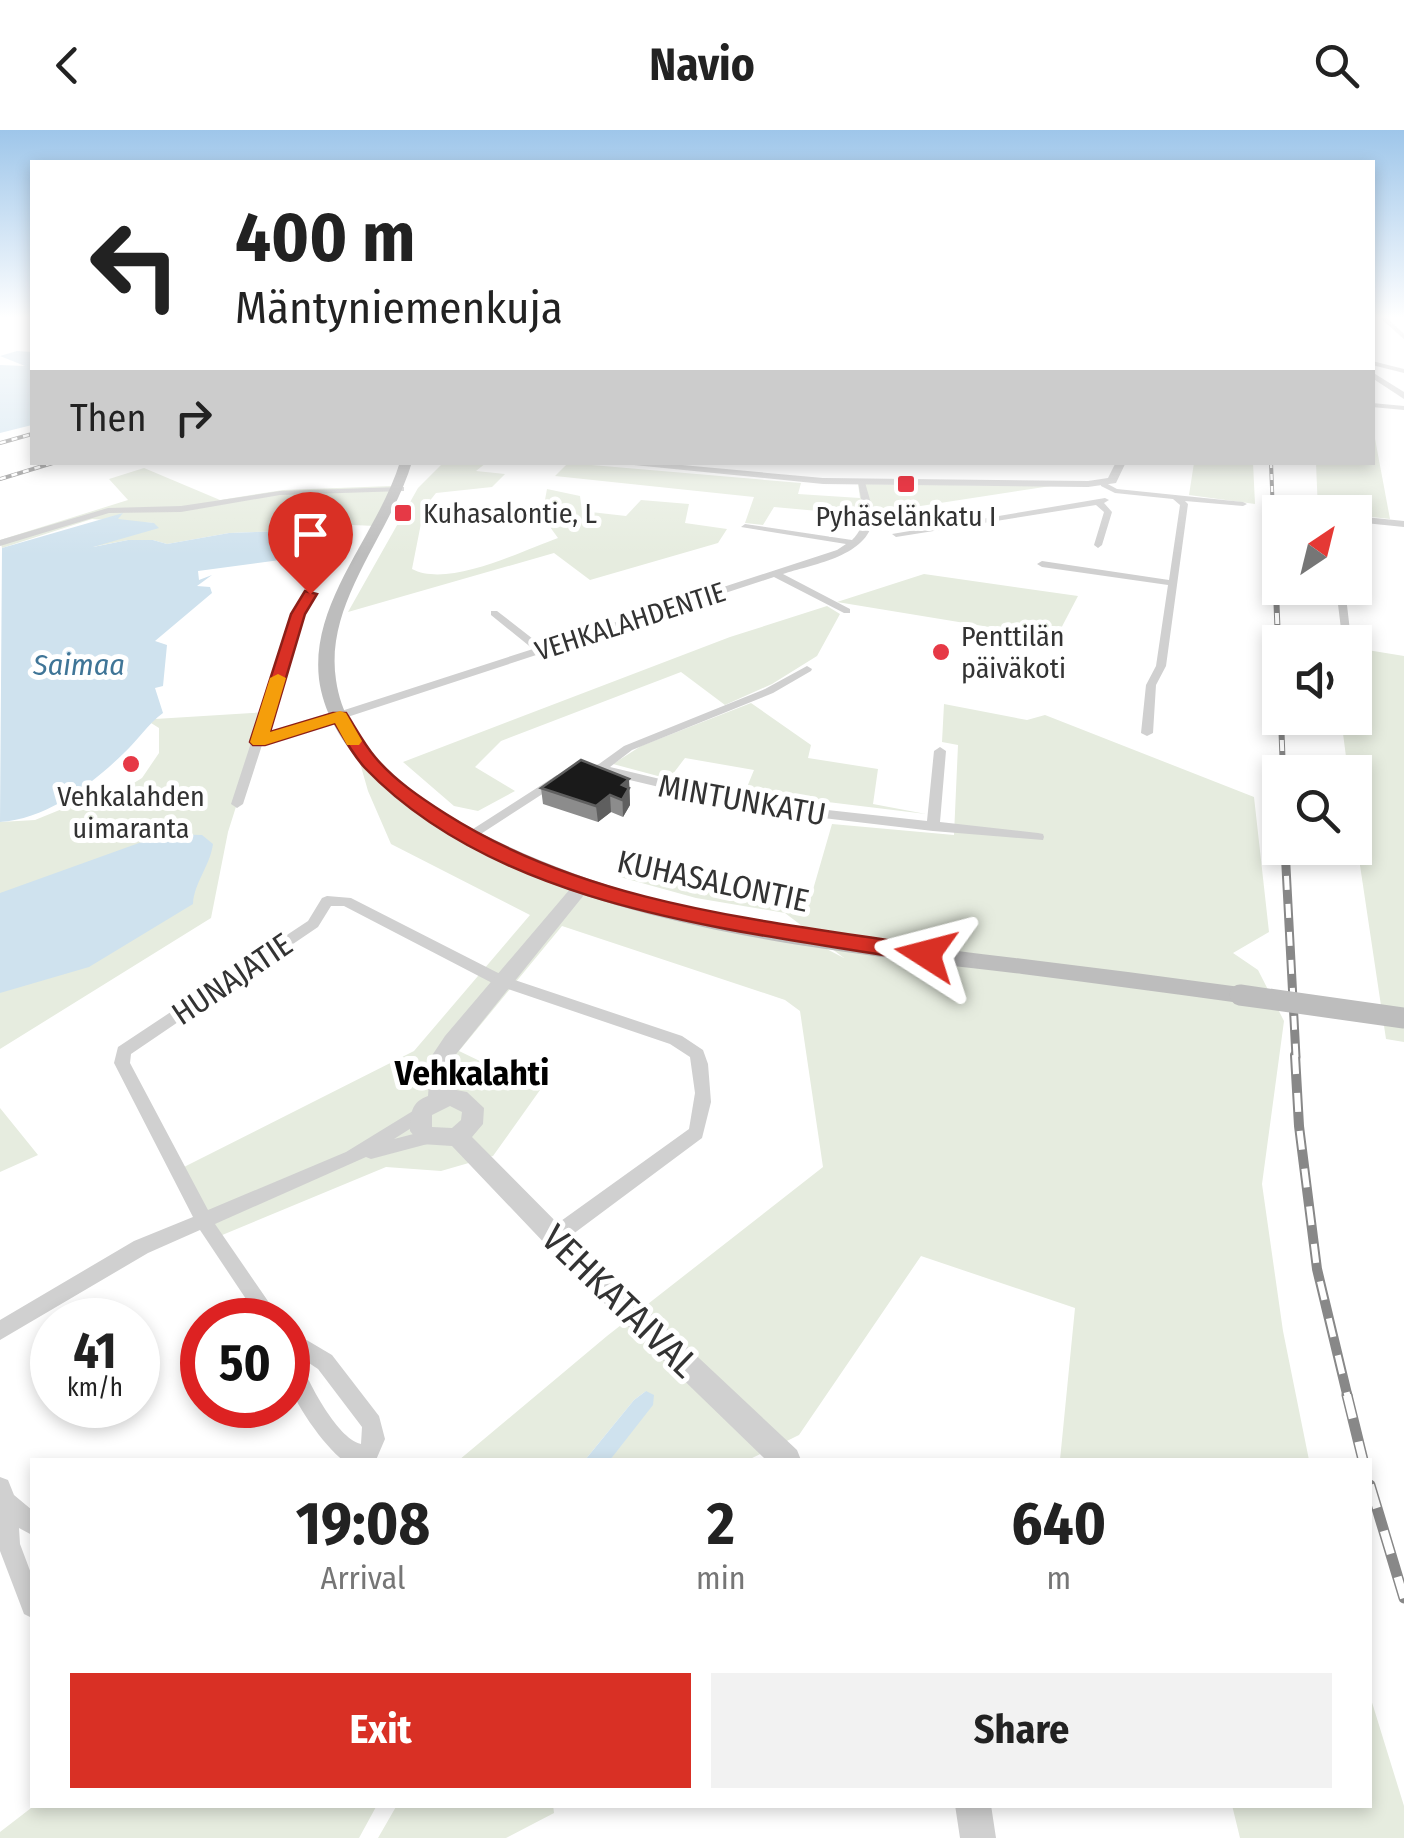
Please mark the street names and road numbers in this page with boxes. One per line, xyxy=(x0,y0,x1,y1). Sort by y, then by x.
street label: VEHKALAHDENTIE xyxy=(531,575,729,668)
street label: MINTUNKATU xyxy=(655,767,829,833)
street label: KUHASALONTIE xyxy=(614,842,812,920)
street label: HUNAJATIE xyxy=(165,925,299,1033)
street label: VEHKATAIVAL xyxy=(532,1215,708,1387)

